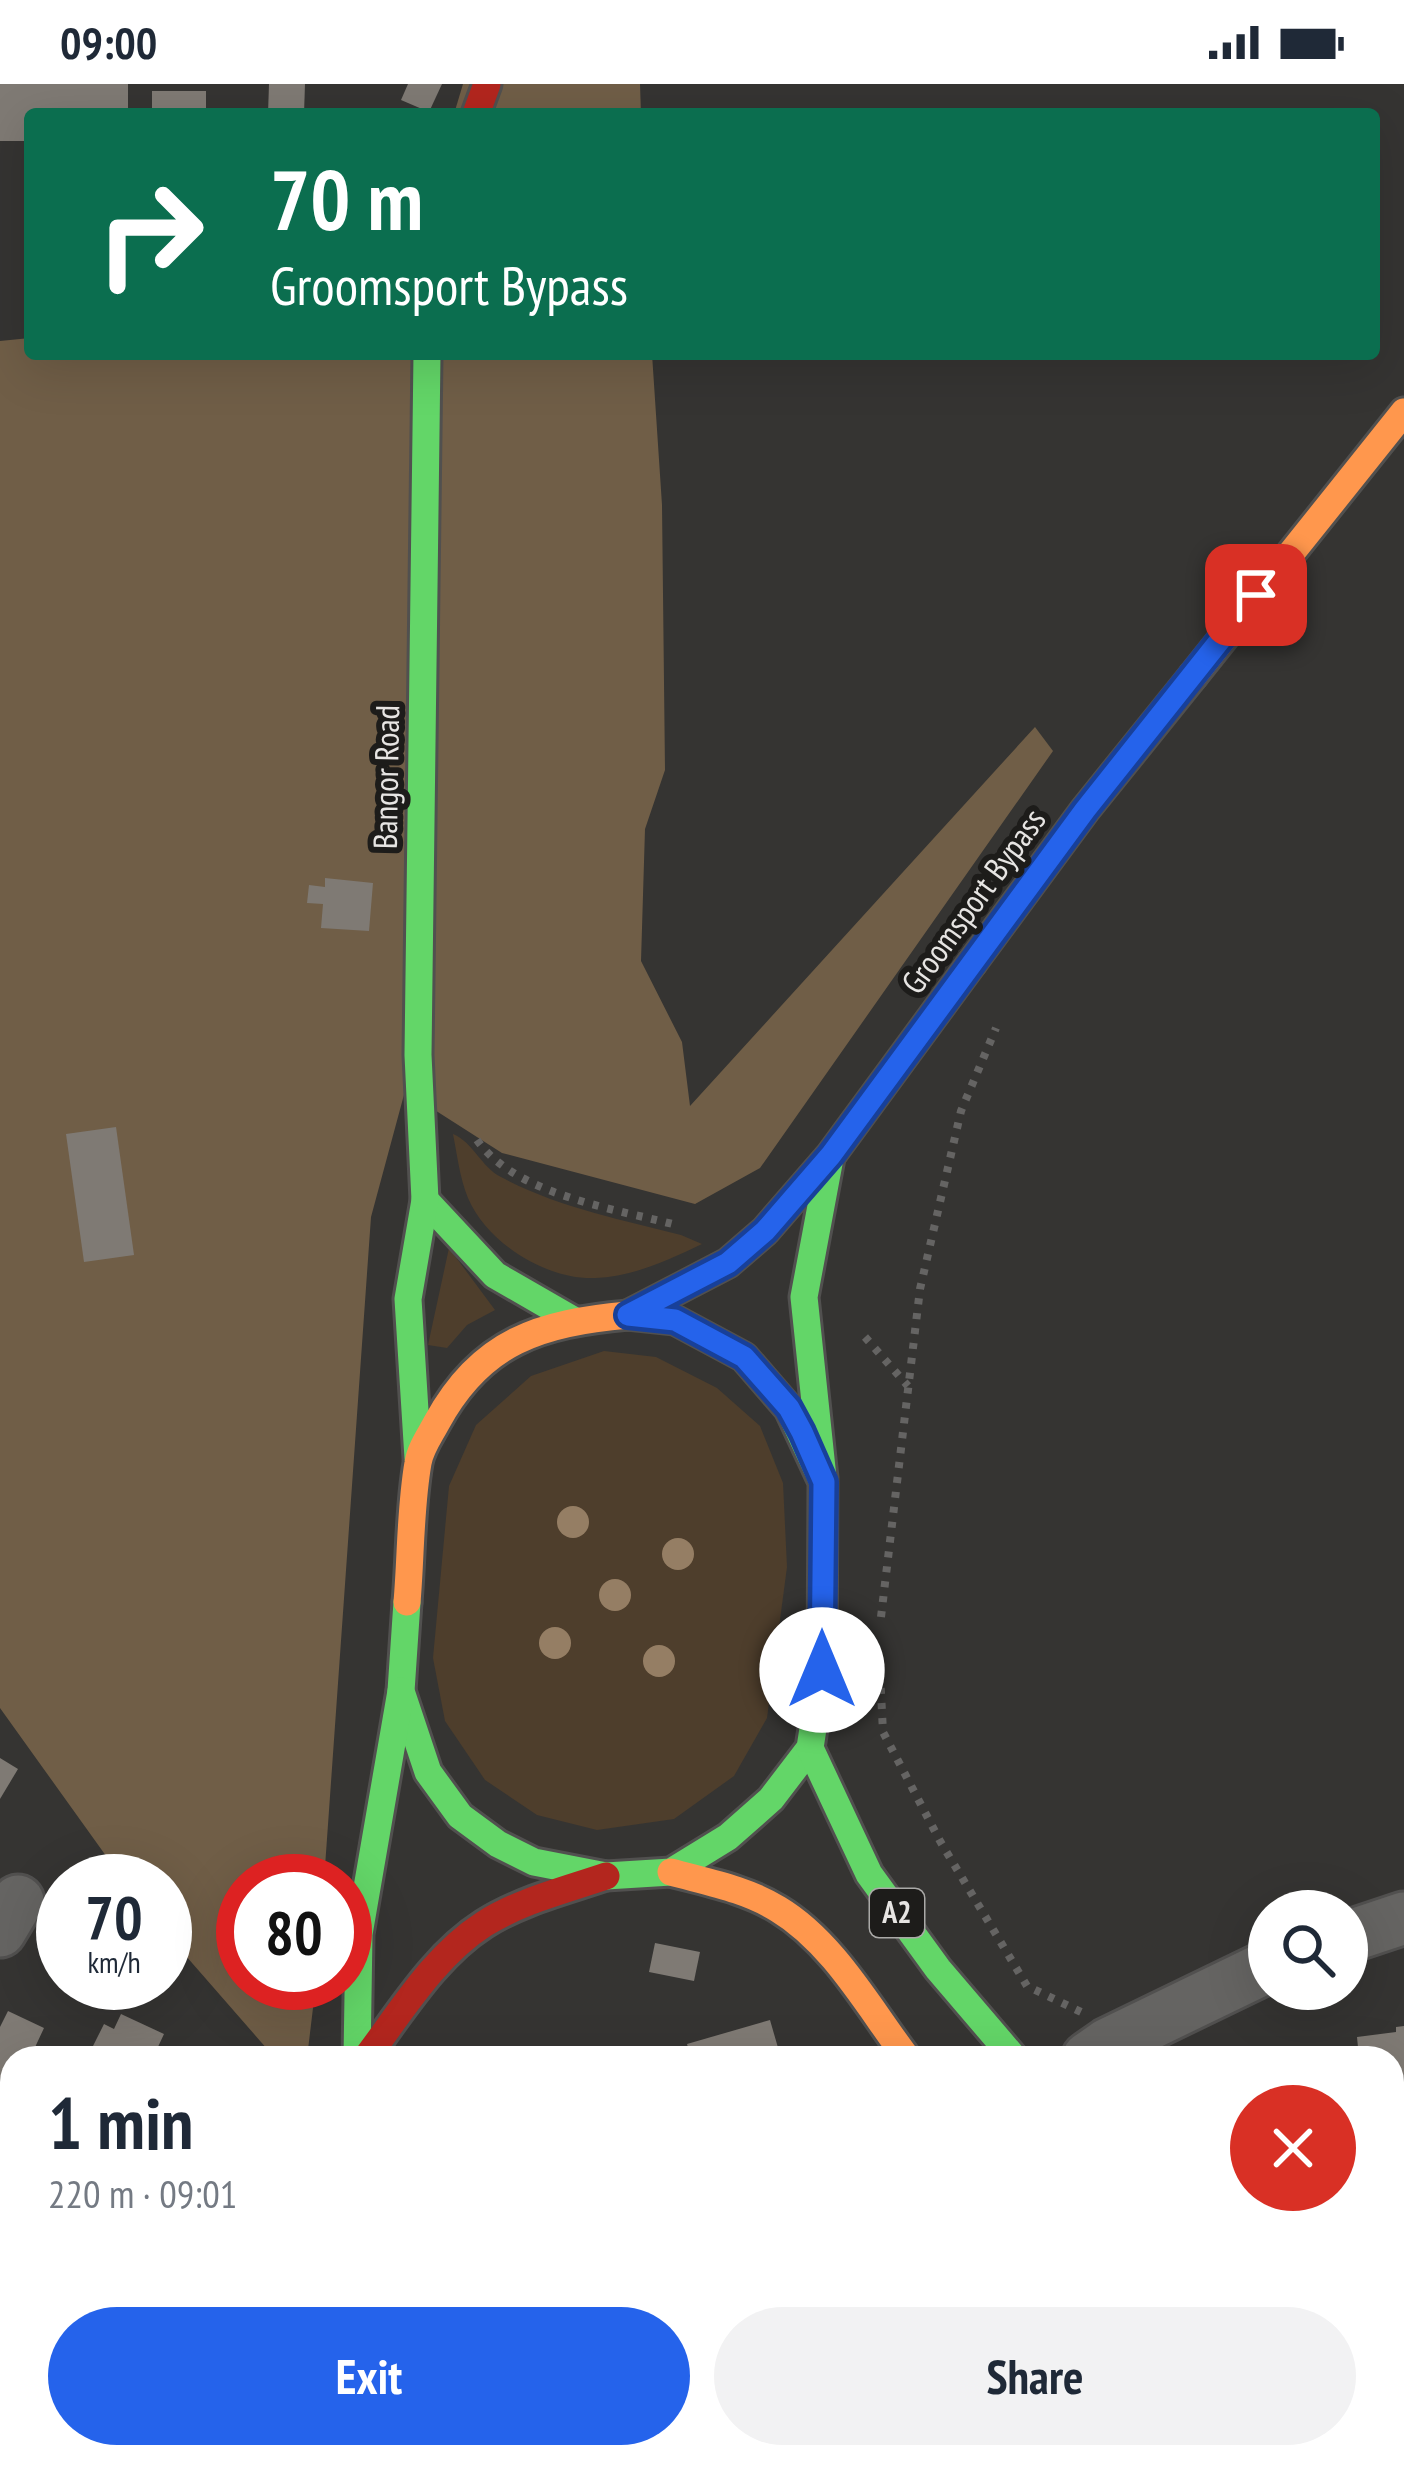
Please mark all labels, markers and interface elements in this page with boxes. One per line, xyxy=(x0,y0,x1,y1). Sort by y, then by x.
text: 09:00 xyxy=(60,13,157,71)
text: 70 m xyxy=(270,144,423,253)
icon: right xyxy=(72,156,228,312)
text: Groomsport Bypass xyxy=(270,250,628,320)
pin xyxy=(1205,544,1307,646)
icon: arrive xyxy=(1223,562,1289,628)
street label: Bangor Road xyxy=(363,705,408,849)
street label: Groomsport Bypass xyxy=(891,800,1054,1002)
position arrow xyxy=(759,1607,885,1733)
speed limit sign: 80 xyxy=(216,1854,372,2010)
text: 70 xyxy=(85,1878,143,1956)
road number: A2 xyxy=(870,1889,924,1937)
map controls xyxy=(1248,1890,1368,2010)
button: search xyxy=(1248,1890,1368,2010)
text: km/h xyxy=(87,1942,141,1981)
text: 1 min xyxy=(48,2076,193,2169)
button: close xyxy=(1230,2085,1356,2211)
text: 220 m · 09:01 xyxy=(48,2168,237,2219)
button: Exit xyxy=(48,2307,690,2445)
button: Share xyxy=(714,2307,1356,2445)

